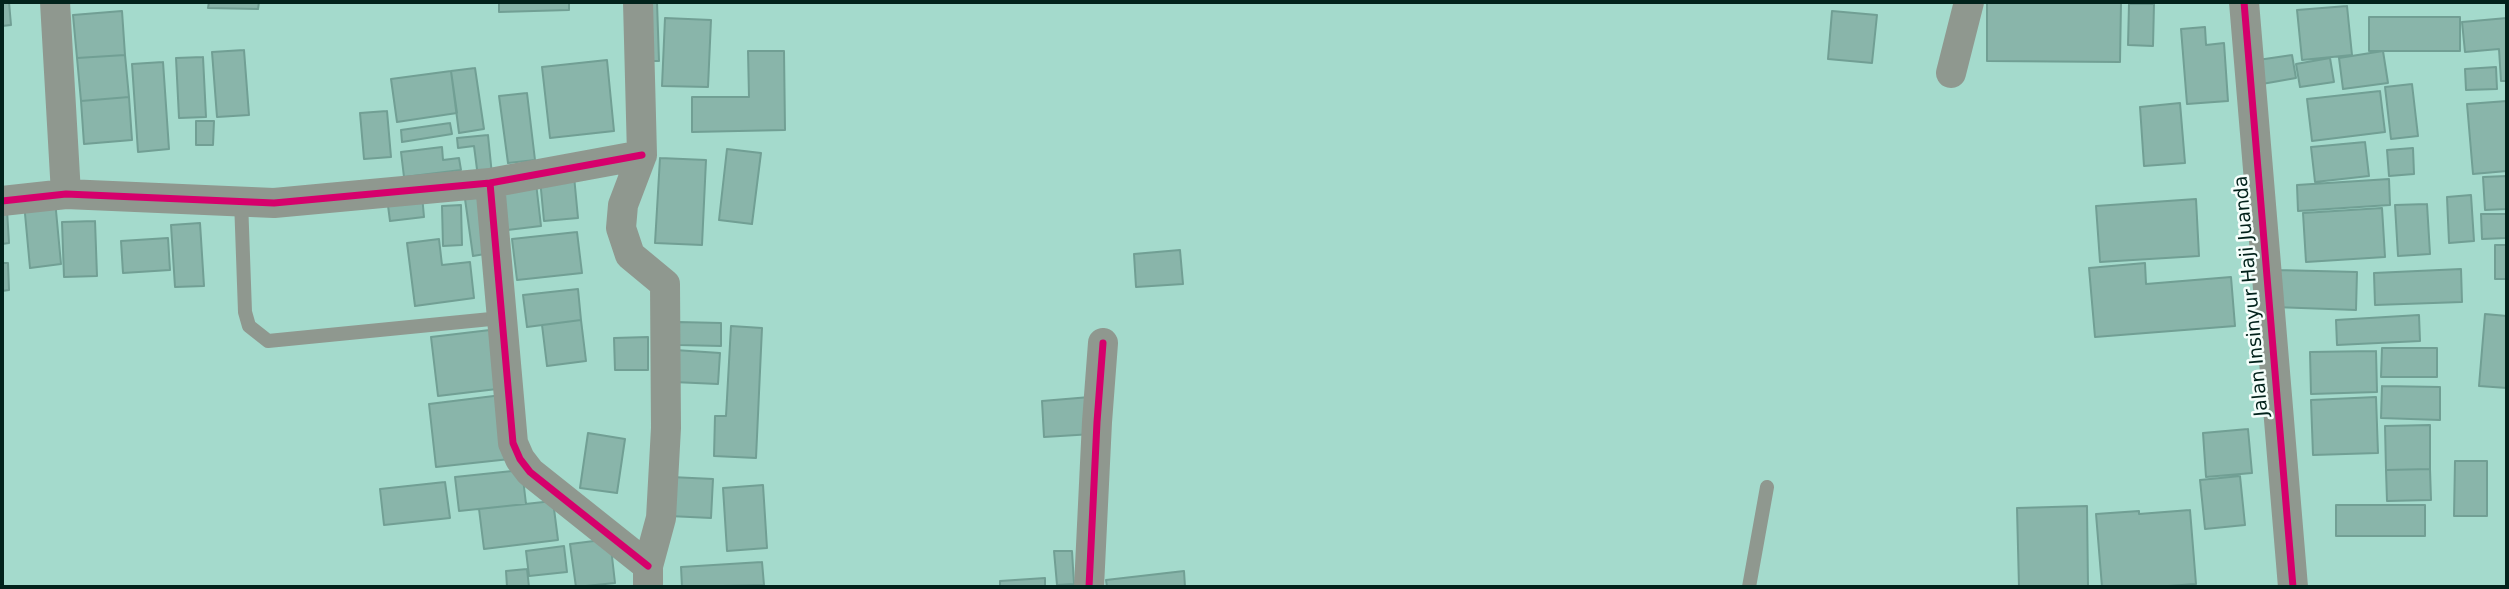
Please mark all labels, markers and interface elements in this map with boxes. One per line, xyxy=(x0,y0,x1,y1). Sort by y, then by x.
street label: Jalan Insinyur Haji Juanda xyxy=(2230,175,2274,417)

